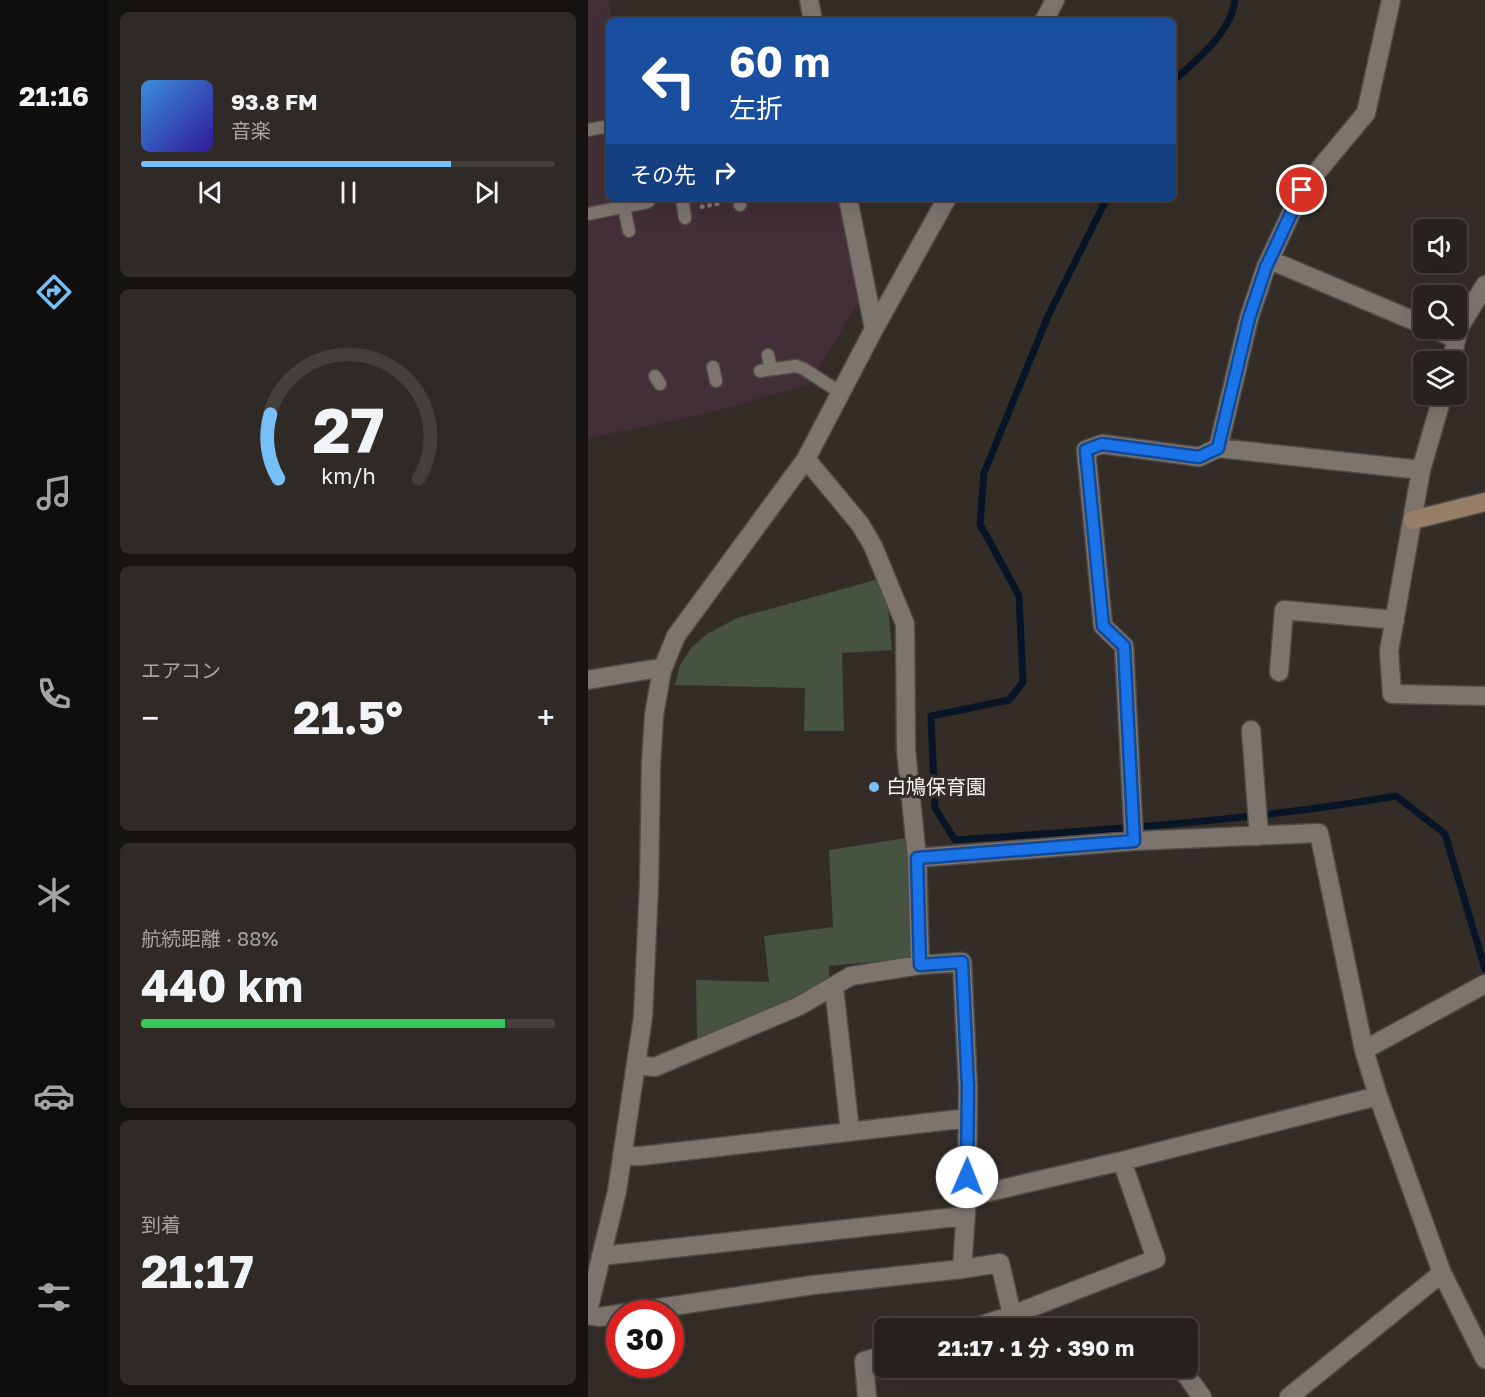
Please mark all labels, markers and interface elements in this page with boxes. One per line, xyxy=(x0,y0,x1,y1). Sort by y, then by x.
text: 60 m xyxy=(729,36,830,86)
icon: left xyxy=(630,42,708,120)
text: 21:16 xyxy=(19,80,89,112)
text: 93.8 FM xyxy=(231,88,318,115)
text: 左折 xyxy=(729,92,783,124)
text: 音楽 xyxy=(231,118,271,142)
icon: right xyxy=(708,156,741,189)
text: その先 xyxy=(630,161,696,188)
pin xyxy=(1276,164,1327,215)
icon: arrive xyxy=(1285,173,1318,206)
icon: previous xyxy=(194,176,227,209)
icon: pause xyxy=(332,176,365,209)
icon: next xyxy=(470,176,503,209)
map controls xyxy=(1413,219,1467,405)
button: sound xyxy=(1413,219,1467,273)
icon: directions xyxy=(33,271,75,313)
button: search xyxy=(1413,285,1467,339)
button: layers xyxy=(1413,351,1467,405)
text: 27 xyxy=(312,392,384,467)
text: km/h xyxy=(321,463,375,489)
icon: music xyxy=(33,472,75,514)
text: エアコン xyxy=(141,658,221,682)
icon: phone xyxy=(33,673,75,715)
text: 21.5° xyxy=(293,690,403,744)
text: − xyxy=(141,698,159,737)
text: + xyxy=(537,698,555,737)
place label: 白鳩保育園 xyxy=(886,774,986,798)
marker: 白鳩保育園 xyxy=(867,780,881,794)
icon: climate xyxy=(33,874,75,916)
text: 航続距離 · 88% xyxy=(141,926,278,950)
text: 440 km xyxy=(141,958,303,1012)
icon: car xyxy=(33,1075,75,1117)
position arrow xyxy=(935,1145,999,1209)
text: 到着 xyxy=(141,1212,181,1236)
text: 21:17 xyxy=(141,1244,254,1298)
icon: filters xyxy=(33,1276,75,1318)
speed limit sign: 30 xyxy=(606,1300,684,1378)
text: 21:17 · 1 分 · 390 m xyxy=(938,1334,1134,1361)

